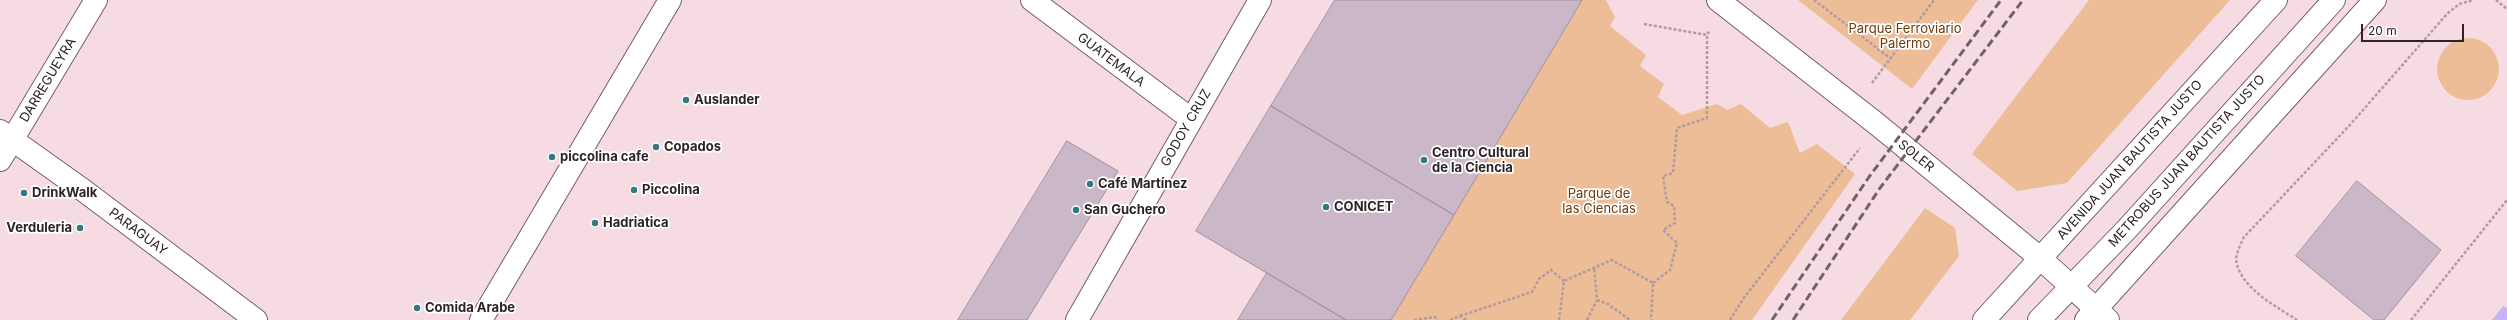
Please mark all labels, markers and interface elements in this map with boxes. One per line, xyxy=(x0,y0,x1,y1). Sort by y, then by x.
scale bar xyxy=(2363,16,2466,42)
park label: Parque Ferroviario Palermo xyxy=(1848,21,1962,52)
text: 20 m xyxy=(2368,23,2397,38)
street label: GUATEMALA xyxy=(1074,30,1148,90)
street label: DARREGUEYRA xyxy=(17,35,79,125)
street label: METROBUS JUAN BAUTISTA JUSTO xyxy=(2106,72,2268,250)
street label: AVENIDA JUAN BAUTISTA JUSTO xyxy=(2054,77,2206,243)
street label: GODOY CRUZ xyxy=(1158,87,1214,169)
place label: Auslander xyxy=(694,92,759,108)
marker: Auslander xyxy=(681,95,691,105)
street label: SOLER xyxy=(1895,137,1937,175)
place label: Copados xyxy=(664,139,721,155)
marker: Copados xyxy=(651,142,661,152)
place label: Centro Cultural de la Ciencia xyxy=(1432,145,1529,176)
place label: piccolina cafe xyxy=(560,149,649,165)
marker: piccolina cafe xyxy=(547,152,557,162)
marker: Centro Cultural de la Ciencia xyxy=(1419,155,1429,165)
place label: Café Martínez xyxy=(1098,176,1187,192)
marker: Café Martínez xyxy=(1085,179,1095,189)
place label: Piccolina xyxy=(642,182,700,198)
place label: DrinkWalk xyxy=(32,185,97,201)
marker: Piccolina xyxy=(629,185,639,195)
park label: Parque de las Ciencias xyxy=(1562,186,1636,217)
marker: DrinkWalk xyxy=(19,188,29,198)
place label: CONICET xyxy=(1334,199,1393,215)
place label: San Guchero xyxy=(1084,202,1166,218)
marker: CONICET xyxy=(1321,202,1331,212)
street label: PARAGUAY xyxy=(106,205,170,259)
marker: San Guchero xyxy=(1071,205,1081,215)
place label: Hadriatica xyxy=(603,215,669,231)
marker: Hadriatica xyxy=(590,218,600,228)
place label: Verduleria xyxy=(6,220,72,236)
marker: Verduleria xyxy=(75,223,85,233)
place label: Comida Arabe xyxy=(425,300,515,316)
marker: Comida Arabe xyxy=(412,303,422,313)

